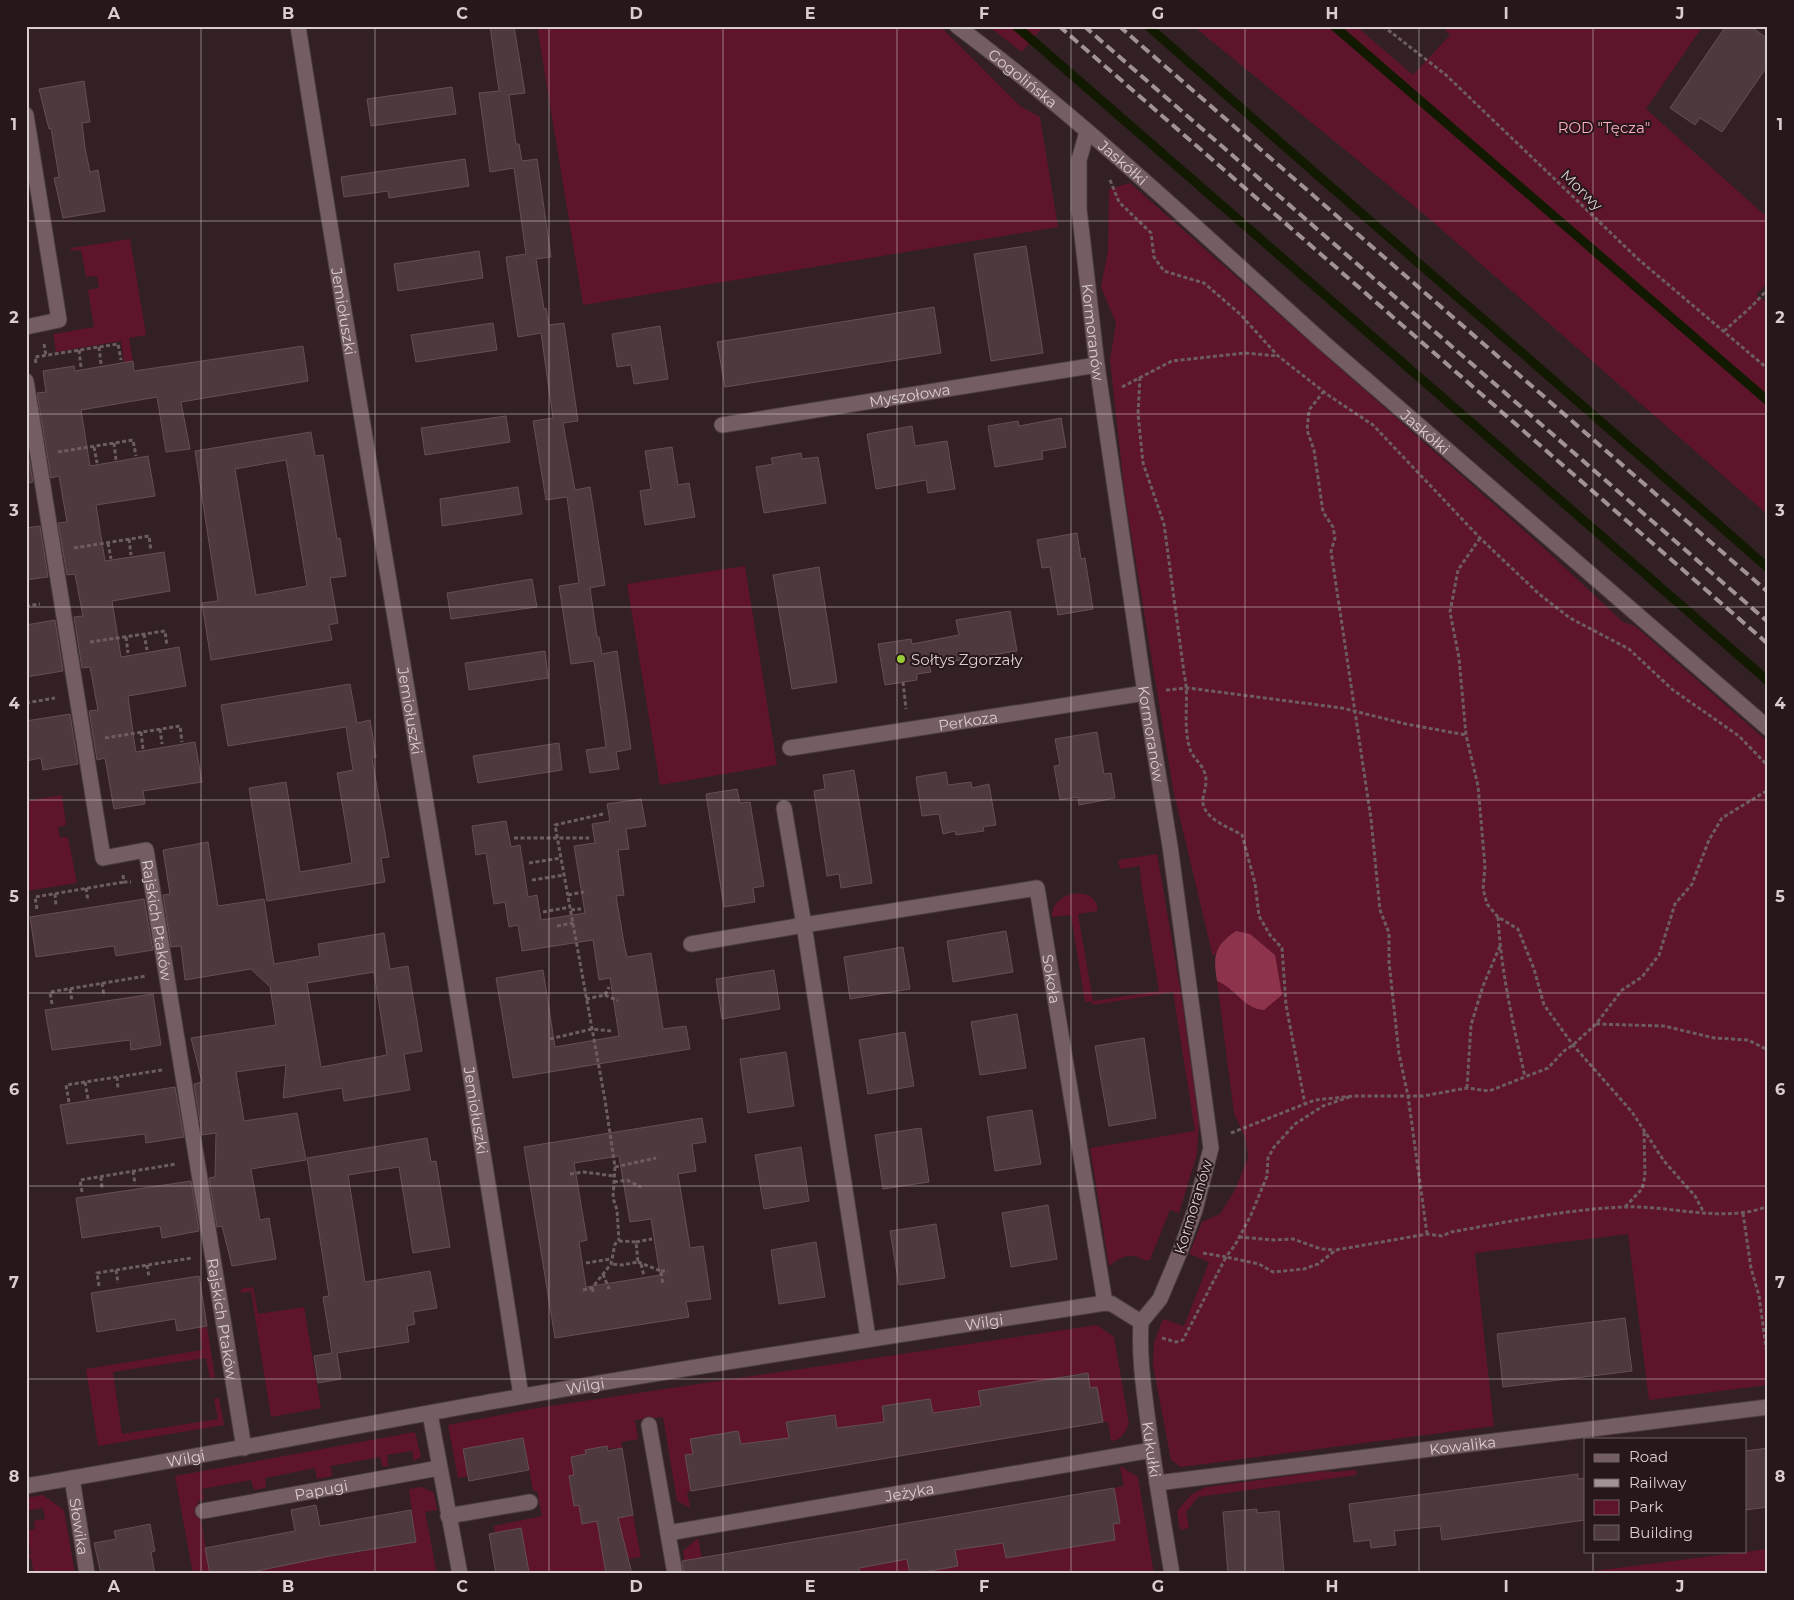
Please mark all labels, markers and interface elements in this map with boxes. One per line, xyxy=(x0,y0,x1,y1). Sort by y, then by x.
text: A xyxy=(107,4,121,23)
text: B xyxy=(282,4,294,23)
text: C xyxy=(456,4,468,23)
text: D xyxy=(629,4,643,23)
text: E xyxy=(805,4,815,23)
text: F xyxy=(979,4,989,23)
text: G xyxy=(1152,4,1164,23)
text: H xyxy=(1326,4,1338,23)
text: I xyxy=(1503,4,1509,23)
text: J xyxy=(1675,4,1684,23)
street label: Gogolińska xyxy=(984,44,1062,112)
text: 1 xyxy=(11,115,17,134)
text: 1 xyxy=(1777,115,1783,134)
park label: ROD "Tęcza" xyxy=(1558,118,1650,137)
street label: Jaskółki xyxy=(1094,135,1152,189)
street label: Morwy xyxy=(1557,165,1608,215)
street label: Jemiołuszki xyxy=(327,265,361,356)
street label: Kormoranów xyxy=(1078,282,1109,383)
text: 2 xyxy=(9,308,19,327)
text: 2 xyxy=(1775,308,1785,327)
street label: Myszołowa xyxy=(868,379,951,411)
street label: Jaskółki xyxy=(1396,404,1454,458)
text: 3 xyxy=(8,501,19,520)
text: 3 xyxy=(1774,501,1785,520)
place label: Sołtys Zgorzały xyxy=(911,650,1024,669)
marker: Sołtys Zgorzały xyxy=(895,653,907,665)
street label: Jemiołuszki xyxy=(394,665,427,756)
street label: Kormoranów xyxy=(1135,684,1169,784)
text: 4 xyxy=(8,694,20,713)
text: 4 xyxy=(1774,694,1786,713)
street label: Perkoza xyxy=(937,706,999,734)
street label: Rajskich Ptaków xyxy=(138,858,177,983)
text: 5 xyxy=(9,887,19,906)
text: 5 xyxy=(1775,887,1785,906)
street label: Sokoła xyxy=(1039,953,1065,1005)
street label: Jemiołuszki xyxy=(460,1064,493,1156)
text: 6 xyxy=(9,1080,19,1099)
text: 6 xyxy=(1775,1080,1785,1099)
street label: Kormoranów xyxy=(1170,1157,1217,1256)
street label: Rajskich Ptaków xyxy=(204,1257,242,1382)
text: 7 xyxy=(9,1273,19,1292)
text: 7 xyxy=(1775,1273,1785,1292)
street label: Wilgi xyxy=(963,1309,1005,1334)
street label: Wilgi xyxy=(564,1373,606,1398)
street label: Kukułki xyxy=(1139,1420,1165,1479)
street label: Kowalika xyxy=(1428,1431,1497,1459)
legend xyxy=(1584,1438,1746,1552)
street label: Wilgi xyxy=(165,1445,206,1471)
text: Road xyxy=(1629,1447,1668,1466)
text: 8 xyxy=(9,1467,19,1486)
text: 8 xyxy=(1775,1467,1785,1486)
text: Railway xyxy=(1629,1473,1687,1492)
street label: Papugi xyxy=(293,1475,349,1504)
street label: Jeżyka xyxy=(882,1478,936,1505)
street label: Słowika xyxy=(66,1497,93,1556)
text: Park xyxy=(1629,1497,1663,1516)
text: Building xyxy=(1629,1523,1693,1542)
text: A xyxy=(107,1577,121,1596)
text: B xyxy=(282,1577,294,1596)
text: C xyxy=(456,1577,468,1596)
text: D xyxy=(629,1577,643,1596)
text: E xyxy=(805,1577,815,1596)
text: F xyxy=(979,1577,989,1596)
text: G xyxy=(1152,1577,1164,1596)
text: H xyxy=(1326,1577,1338,1596)
text: I xyxy=(1503,1577,1509,1596)
text: J xyxy=(1675,1577,1684,1596)

